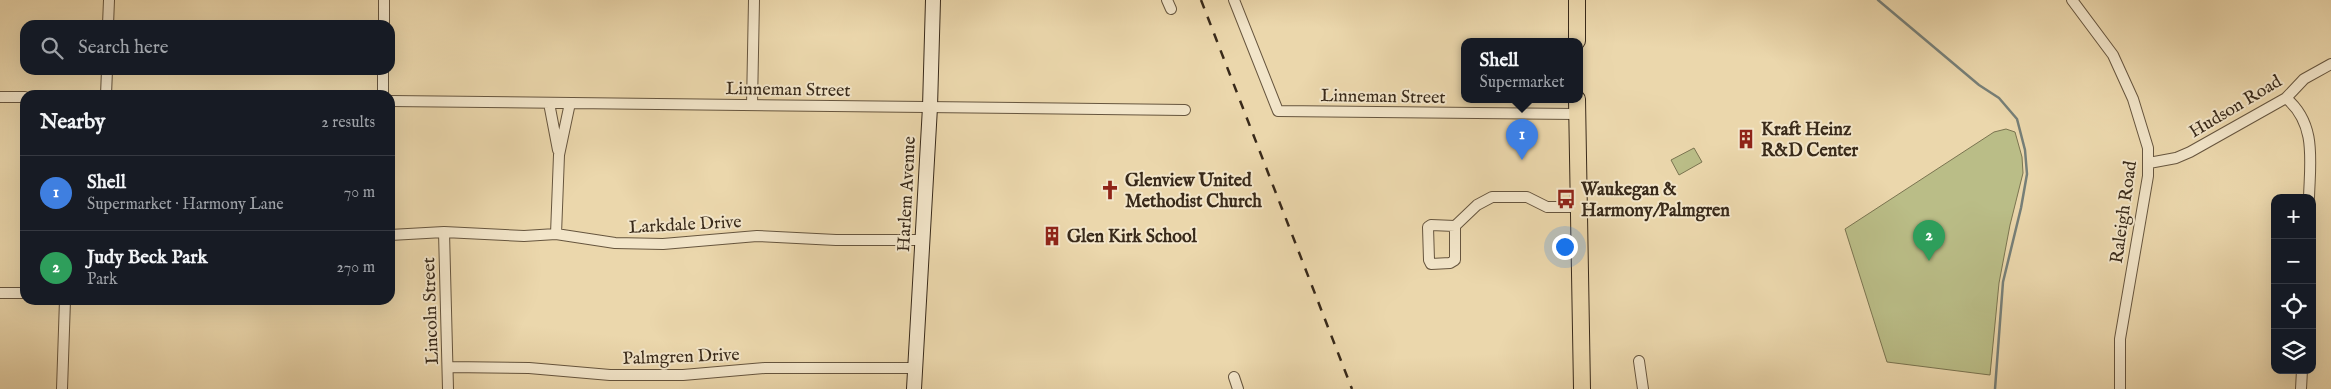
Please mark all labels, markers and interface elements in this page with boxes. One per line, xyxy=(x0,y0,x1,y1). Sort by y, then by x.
search box xyxy=(20,20,395,75)
icon: search xyxy=(38,34,66,62)
text: Search here xyxy=(78,36,169,60)
popup xyxy=(1461,38,1583,103)
text: Shell xyxy=(1480,49,1519,73)
street label: Hudson Road xyxy=(2185,70,2287,144)
text: Supermarket xyxy=(1480,73,1564,93)
street label: Linneman Street xyxy=(725,78,851,103)
street label: Linneman Street xyxy=(1320,85,1446,110)
text: Nearby xyxy=(40,109,105,136)
text: 2 results xyxy=(321,113,375,133)
pin: 1 xyxy=(1506,119,1538,160)
place label: Kraft Heinz R&D Center xyxy=(1761,119,1859,163)
building icon: Kraft Heinz R&D Center xyxy=(1735,128,1757,150)
street label: Harlem Avenue xyxy=(893,136,922,252)
street label: Raleigh Road xyxy=(2106,159,2143,265)
place label: Glenview United Methodist Church xyxy=(1125,170,1262,214)
text: Shell xyxy=(87,171,126,195)
church icon: Glenview United Methodist Church xyxy=(1099,179,1121,201)
place label: Waukegan & Harmony/Palmgren xyxy=(1580,179,1730,223)
text: 1 xyxy=(53,183,59,203)
text: 70 m xyxy=(344,183,375,203)
bus stop icon: Waukegan & Harmony/Palmgren xyxy=(1555,188,1577,210)
map controls xyxy=(2271,194,2316,374)
button: + xyxy=(2271,194,2316,239)
text: Supermarket · Harmony Lane xyxy=(87,195,284,215)
street label: Larkdale Drive xyxy=(628,211,742,240)
pin: 2 xyxy=(1913,220,1945,261)
building icon: Glen Kirk School xyxy=(1041,225,1063,247)
place label: Glen Kirk School xyxy=(1067,226,1198,249)
your location xyxy=(1552,234,1578,260)
button: − xyxy=(2271,239,2316,284)
text: Judy Beck Park xyxy=(87,246,208,270)
street label: Lincoln Street xyxy=(418,257,445,365)
text: 2 xyxy=(52,258,60,278)
text: 270 m xyxy=(336,258,375,278)
text: Park xyxy=(87,270,117,290)
button: locate xyxy=(2271,284,2316,329)
button: layers xyxy=(2271,329,2316,374)
street label: Palmgren Drive xyxy=(622,344,740,371)

